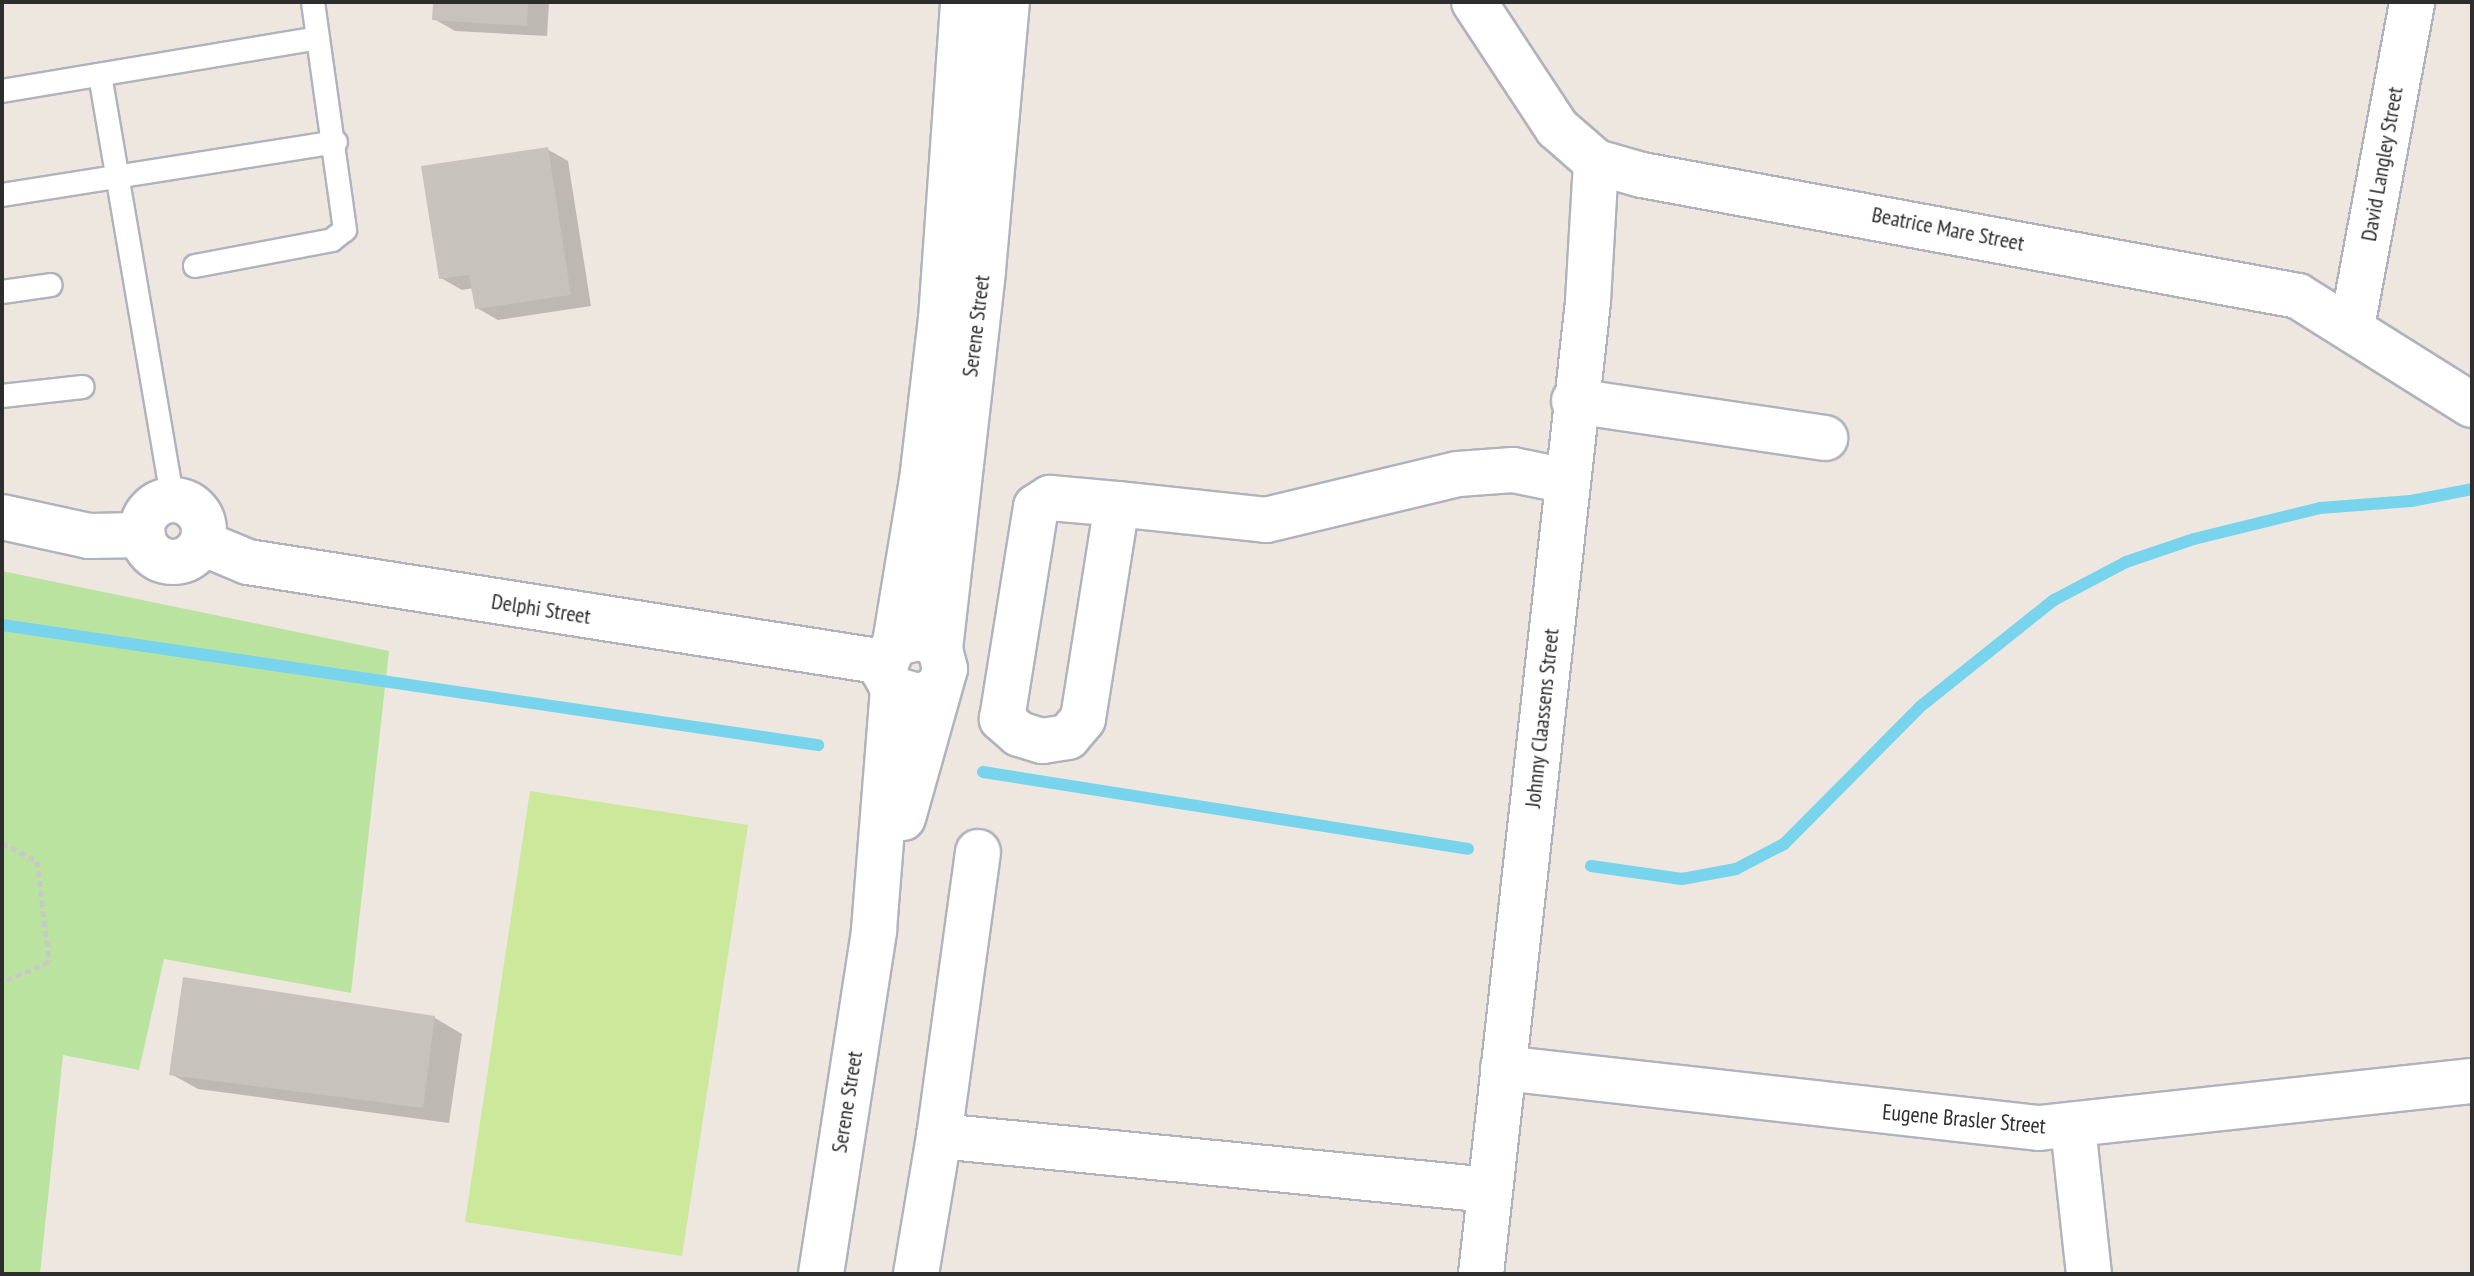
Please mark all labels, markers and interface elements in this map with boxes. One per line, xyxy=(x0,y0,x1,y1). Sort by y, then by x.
street label: David Langley Street xyxy=(2355,84,2409,244)
street label: Beatrice Mare Street xyxy=(1870,201,2026,257)
street label: Serene Street xyxy=(957,273,995,379)
street label: Delphi Street xyxy=(490,588,592,630)
street label: Johnny Claassens Street xyxy=(1519,627,1565,809)
street label: Serene Street xyxy=(826,1049,868,1155)
street label: Eugene Brasler Street xyxy=(1881,1099,2047,1139)

